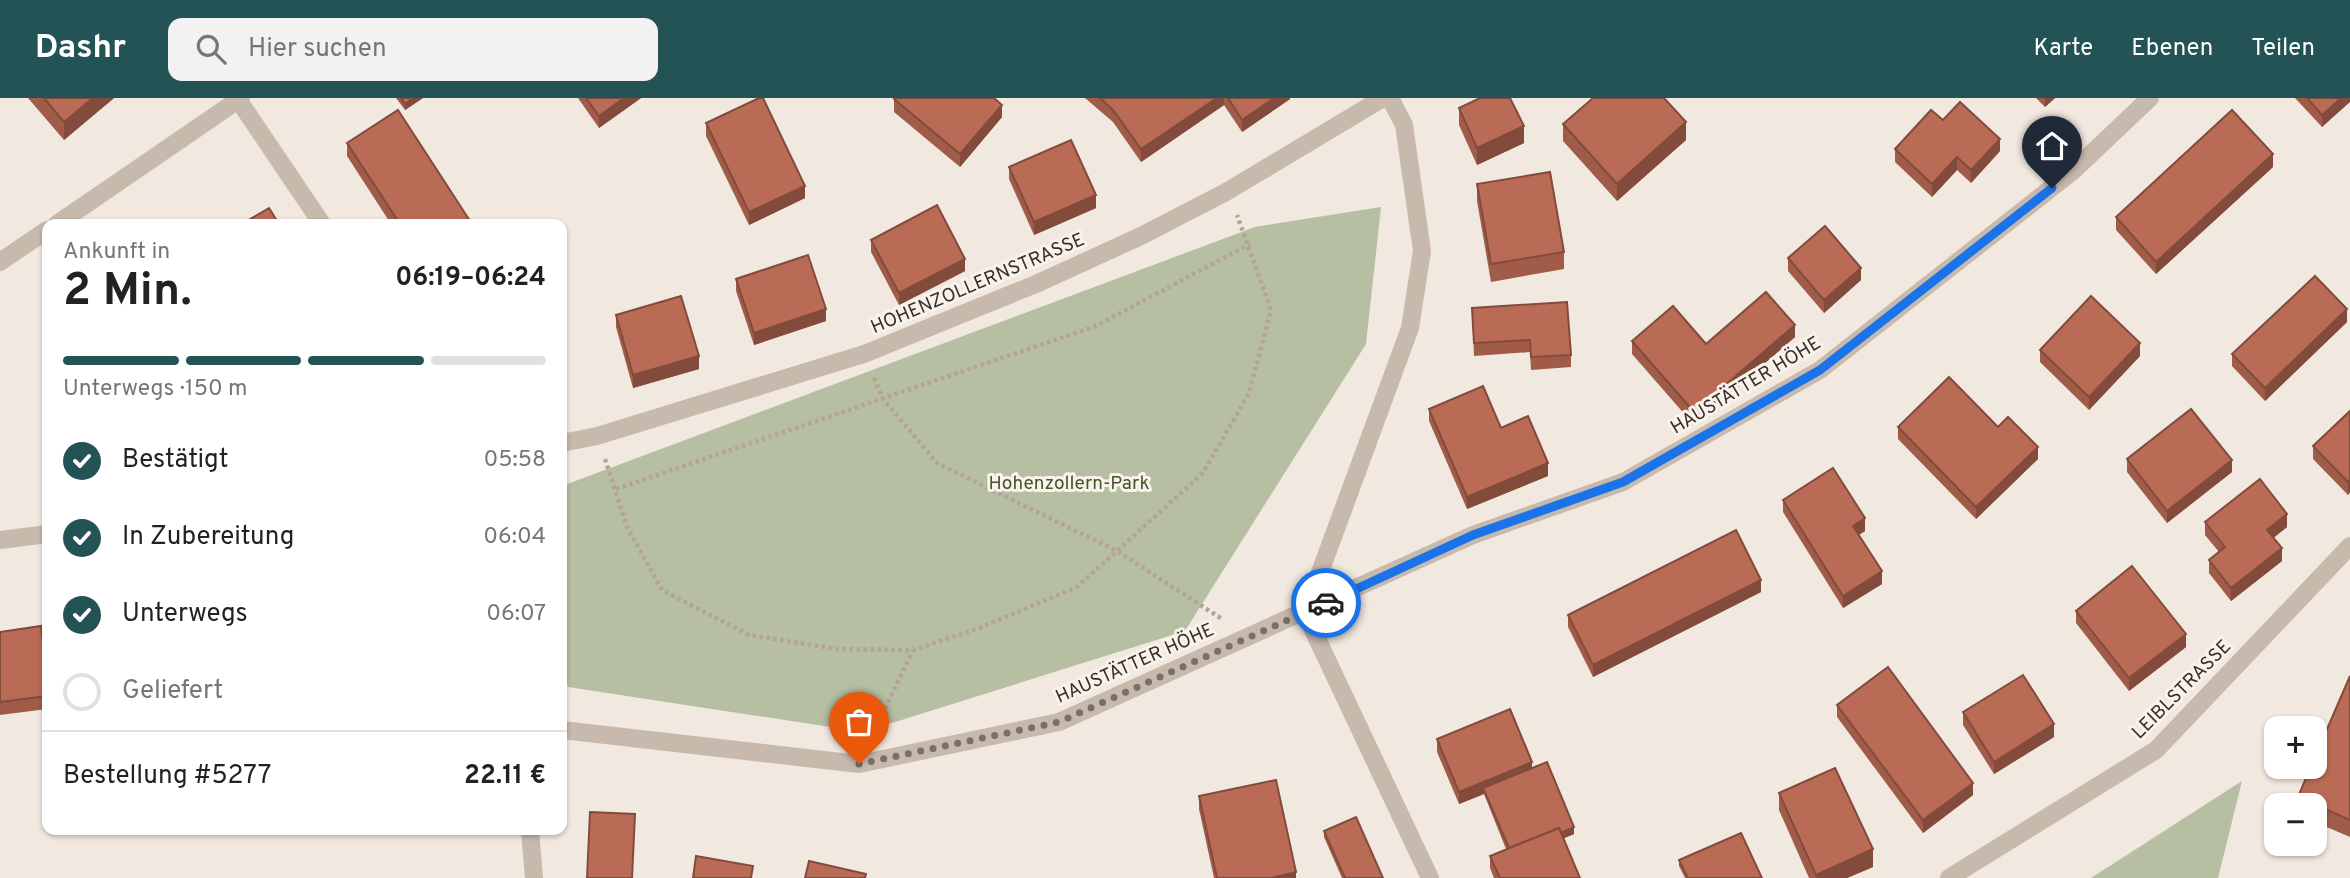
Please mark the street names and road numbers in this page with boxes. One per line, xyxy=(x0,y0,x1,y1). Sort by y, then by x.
street label: HOHENZOLLERNSTRASSE xyxy=(867,228,1089,340)
street label: HAUSTÄTTER HÖHE xyxy=(1666,331,1825,440)
street label: HAUSTÄTTER HÖHE xyxy=(1052,617,1218,710)
street label: LEIBLSTRASSE xyxy=(2127,635,2237,745)

